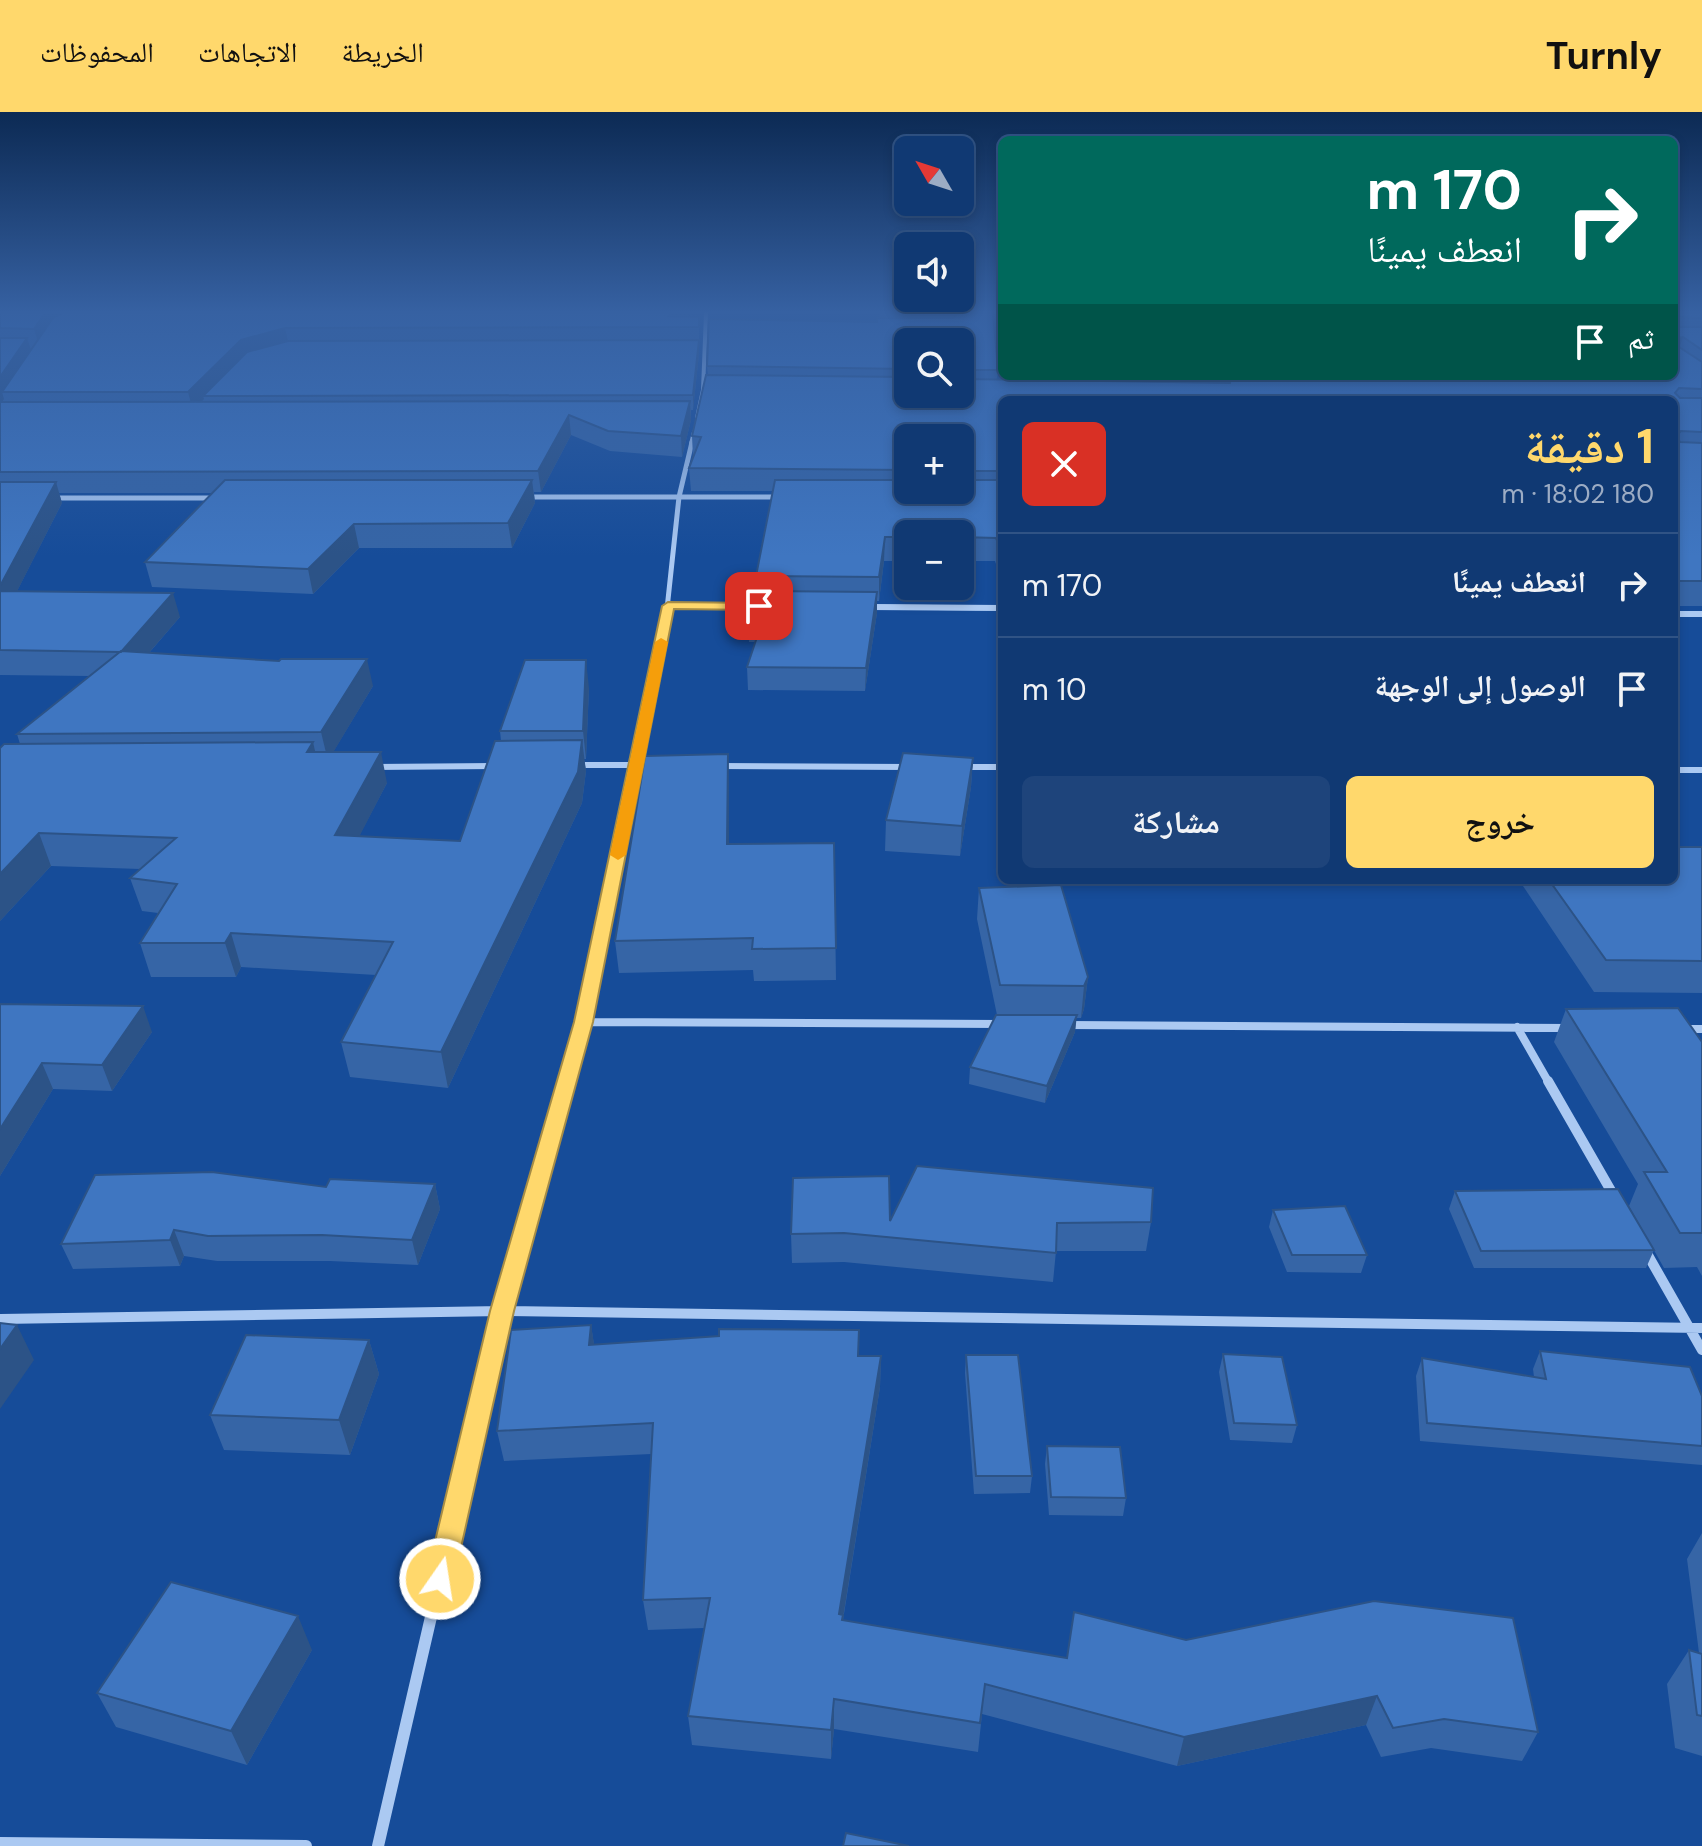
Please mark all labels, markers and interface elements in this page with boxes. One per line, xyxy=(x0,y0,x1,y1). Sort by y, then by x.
text: Turnly xyxy=(1546,31,1662,81)
text: المحفوظات xyxy=(40,34,154,71)
text: الاتجاهات xyxy=(198,34,297,71)
text: الخريطة xyxy=(341,34,424,71)
north arrow xyxy=(894,136,974,216)
map controls xyxy=(894,136,974,600)
text: 170 m xyxy=(1367,153,1522,226)
icon: right xyxy=(1550,168,1654,272)
text: انعطف يمينًا xyxy=(1367,226,1522,273)
button: sound xyxy=(894,232,974,312)
text: ثم xyxy=(1628,319,1654,358)
icon: arrive xyxy=(1568,320,1612,364)
button: search xyxy=(894,328,974,408)
text: 1 دقيقة xyxy=(1524,415,1654,478)
button: close xyxy=(1022,422,1106,506)
button: + xyxy=(894,424,974,504)
text: 180 m · 18:02 xyxy=(1502,477,1654,511)
button: − xyxy=(894,520,974,600)
text: انعطف يمينًا xyxy=(1452,562,1586,601)
icon: right xyxy=(1610,563,1654,607)
text: 170 m xyxy=(1022,566,1102,605)
pin xyxy=(725,572,793,640)
icon: arrive xyxy=(737,584,781,628)
text: الوصول إلى الوجهة xyxy=(1375,666,1586,705)
icon: arrive xyxy=(1610,667,1654,711)
text: 10 m xyxy=(1022,670,1087,709)
button: مشاركة xyxy=(1022,776,1330,868)
button: خروج xyxy=(1346,776,1654,868)
position arrow xyxy=(398,1537,482,1621)

